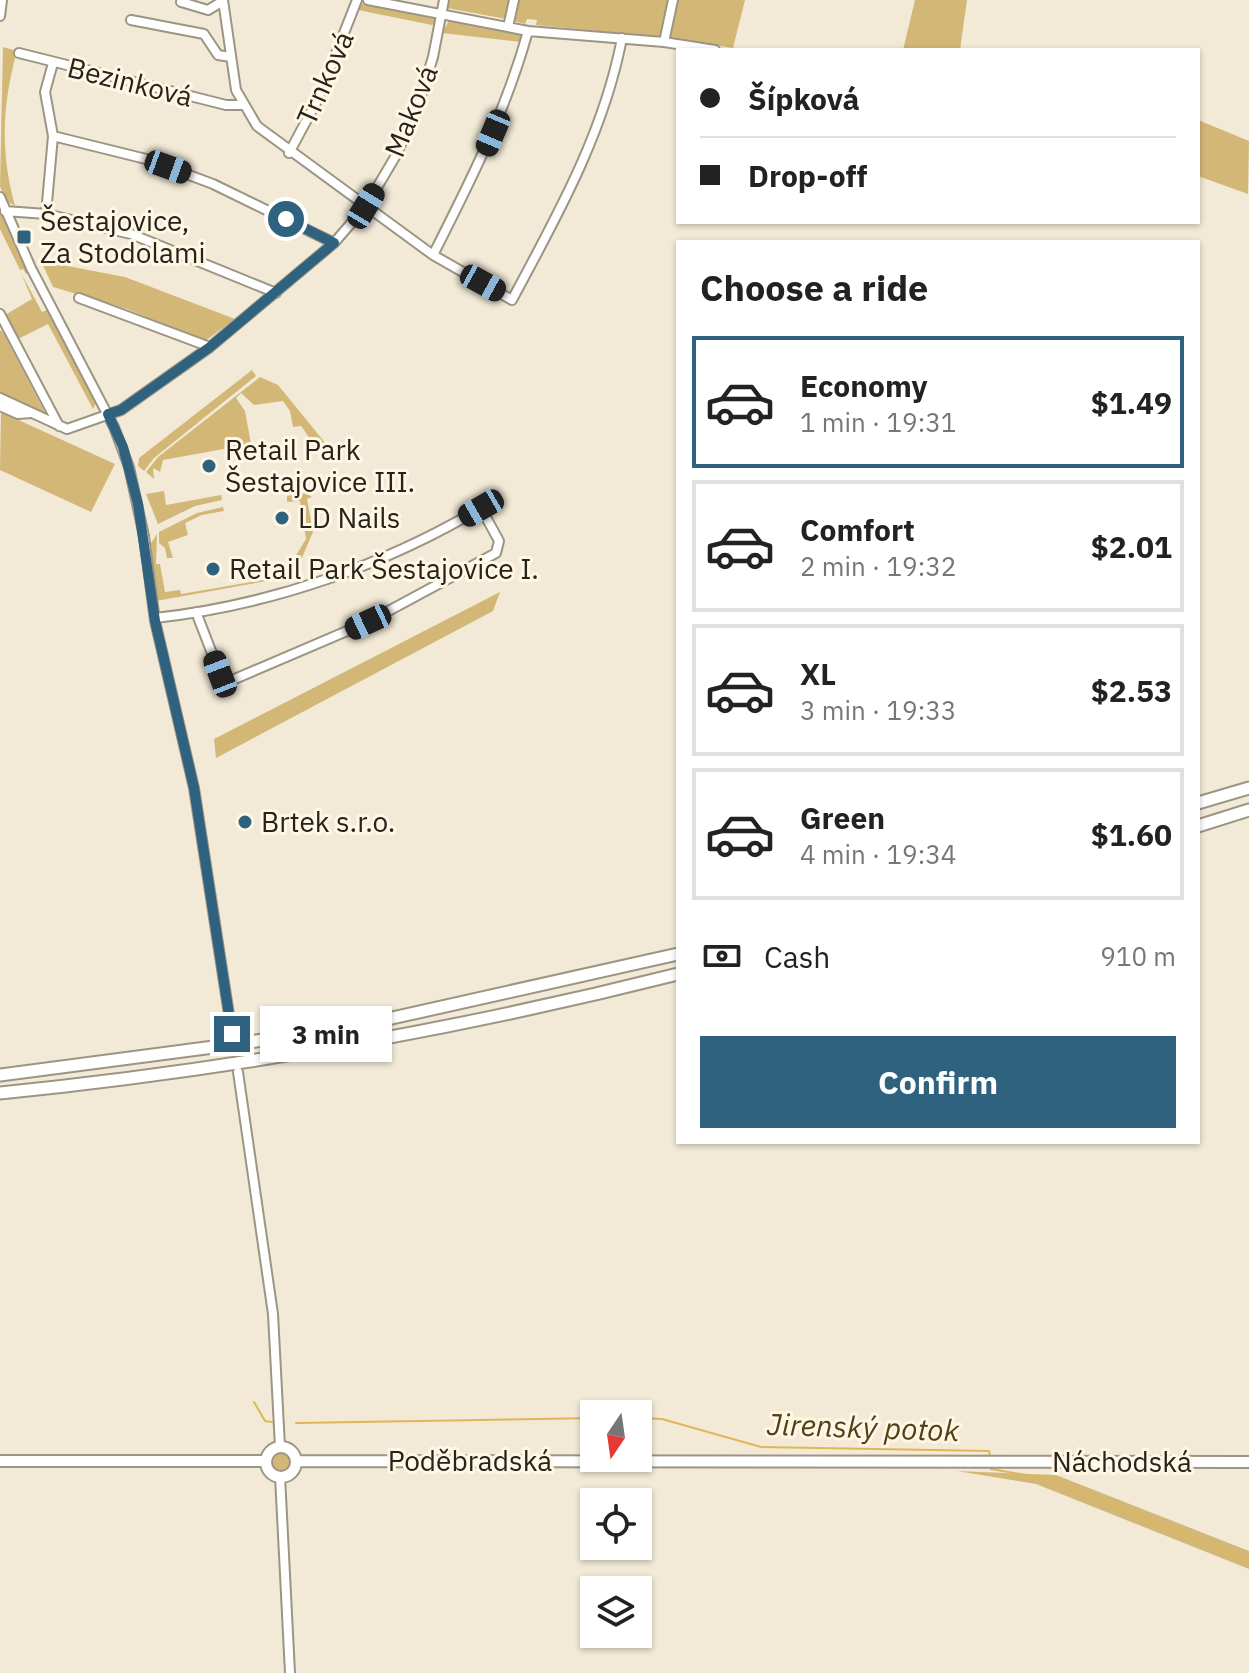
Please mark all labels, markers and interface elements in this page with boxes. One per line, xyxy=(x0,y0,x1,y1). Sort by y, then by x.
street label: Trnková xyxy=(287,25,362,131)
street label: Bezinková xyxy=(64,48,197,115)
street label: Maková xyxy=(375,59,446,162)
text: Šípková xyxy=(748,79,860,118)
car xyxy=(473,106,513,160)
car xyxy=(141,148,195,186)
text: Drop-off xyxy=(748,156,867,195)
car xyxy=(343,179,389,233)
route start xyxy=(268,201,304,237)
place label: Šestajovice, Za Stodolami xyxy=(40,202,205,271)
marker: Šestajovice, Za Stodolami xyxy=(15,228,33,246)
car xyxy=(456,261,510,305)
text: Choose a ride xyxy=(700,264,928,311)
icon: car xyxy=(704,366,776,438)
text: Economy xyxy=(800,366,928,405)
text: $1.49 xyxy=(1091,383,1172,422)
text: 1 min · 19:31 xyxy=(800,405,956,439)
place label: Retail Park Šestajovice III. xyxy=(225,431,415,500)
marker: Retail Park Šestajovice III. xyxy=(200,457,218,475)
car xyxy=(454,486,508,530)
place label: LD Nails xyxy=(298,499,400,536)
marker: LD Nails xyxy=(273,509,291,527)
icon: car xyxy=(704,510,776,582)
text: Comfort xyxy=(800,510,915,549)
text: $2.01 xyxy=(1091,527,1172,566)
text: 2 min · 19:32 xyxy=(800,549,956,583)
place label: Retail Park Šestajovice I. xyxy=(229,550,539,587)
marker: Retail Park Šestajovice I. xyxy=(204,560,222,578)
car xyxy=(341,601,395,643)
car xyxy=(200,647,240,701)
icon: car xyxy=(704,654,776,726)
text: XL xyxy=(800,654,836,693)
text: $2.53 xyxy=(1091,671,1172,710)
text: 3 min · 19:33 xyxy=(800,693,956,727)
icon: car xyxy=(704,798,776,870)
text: Green xyxy=(800,798,885,837)
place label: Brtek s.r.o. xyxy=(261,803,395,840)
marker: Brtek s.r.o. xyxy=(236,813,254,831)
text: $1.60 xyxy=(1091,815,1172,854)
text: 4 min · 19:34 xyxy=(800,837,956,871)
icon: cash xyxy=(700,934,744,978)
text: Cash xyxy=(764,937,830,976)
text: 910 m xyxy=(1100,939,1176,973)
callout: 3 min xyxy=(260,1006,392,1062)
route end xyxy=(214,1016,250,1052)
text: 3 min xyxy=(292,1017,360,1051)
button: Confirm xyxy=(700,1036,1176,1128)
north arrow xyxy=(580,1400,652,1472)
map controls xyxy=(580,1400,652,1648)
water label: Jirenský potok xyxy=(766,1404,960,1449)
street label: Poděbradská xyxy=(388,1442,552,1479)
street label: Náchodská xyxy=(1052,1443,1192,1480)
button: locate xyxy=(580,1488,652,1560)
button: layers xyxy=(580,1576,652,1648)

